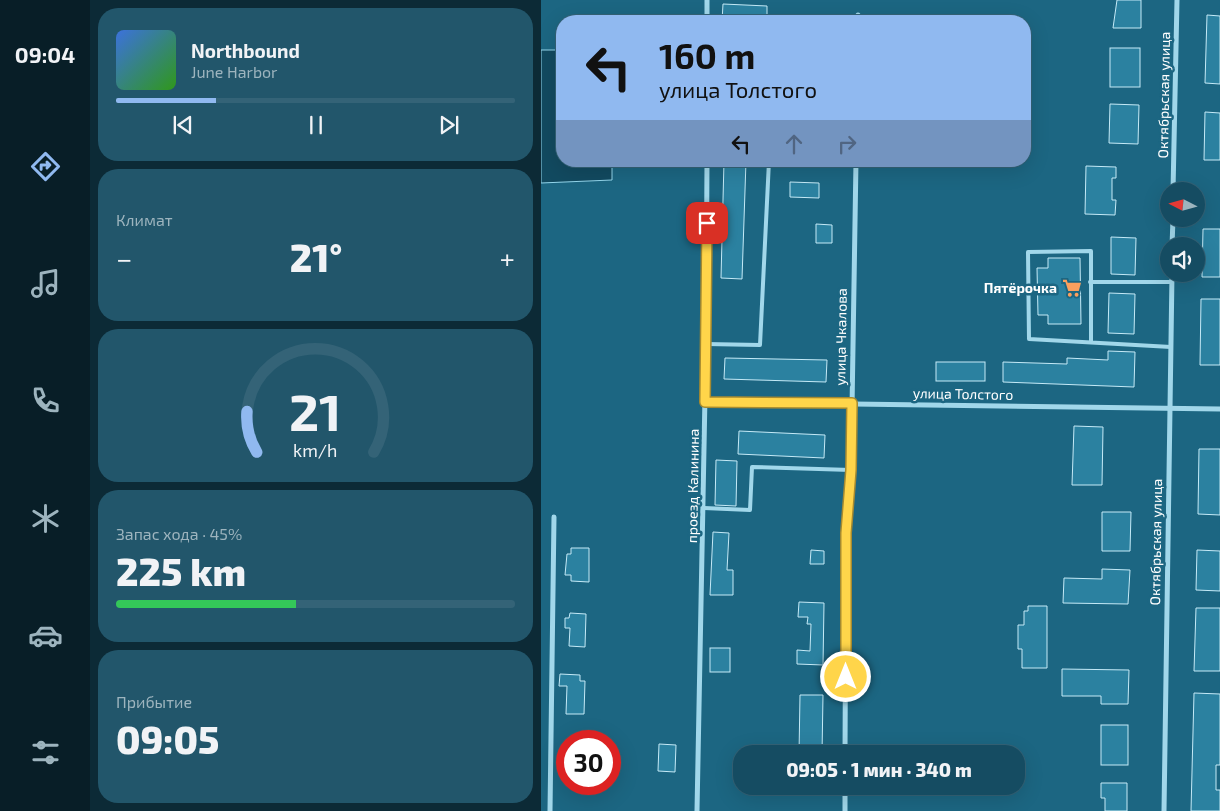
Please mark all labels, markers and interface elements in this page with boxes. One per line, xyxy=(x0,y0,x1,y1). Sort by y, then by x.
street label: Октябрьская улица xyxy=(1154,32,1173,158)
text: 160 m xyxy=(659,34,755,76)
icon: left xyxy=(576,35,641,100)
text: Northbound xyxy=(191,39,300,62)
text: 09:04 xyxy=(15,41,75,67)
text: June Harbor xyxy=(191,62,278,81)
text: улица Толстого xyxy=(659,76,817,102)
icon: previous xyxy=(169,111,197,139)
icon: pause xyxy=(302,111,330,139)
icon: next xyxy=(435,111,463,139)
icon: left xyxy=(727,130,755,158)
icon: ahead xyxy=(780,130,808,158)
icon: right xyxy=(833,130,861,158)
icon: directions xyxy=(28,149,63,184)
north arrow xyxy=(1160,182,1205,228)
map controls xyxy=(1160,182,1205,282)
pin xyxy=(686,202,728,244)
icon: arrive xyxy=(693,209,721,237)
text: Климат xyxy=(116,210,173,229)
text: 21° xyxy=(290,234,342,280)
button: sound xyxy=(1160,237,1205,282)
text: − xyxy=(116,241,132,275)
text: + xyxy=(500,241,515,275)
icon: music xyxy=(28,266,63,301)
supermarket icon: Пятёрочка xyxy=(1061,277,1083,299)
place label: Пятёрочка xyxy=(984,279,1057,296)
street label: улица Чкалова xyxy=(831,288,850,386)
text: 21 xyxy=(289,379,342,441)
icon: phone xyxy=(28,383,63,418)
street label: улица Толстого xyxy=(913,384,1013,403)
street label: проезд Калинина xyxy=(683,429,702,543)
text: km/h xyxy=(293,439,338,461)
street label: Октябрьская улица xyxy=(1146,479,1165,605)
icon: climate xyxy=(28,501,63,536)
text: Запас хода · 45% xyxy=(116,524,242,543)
text: 225 km xyxy=(116,548,246,594)
icon: car xyxy=(28,618,63,653)
position arrow xyxy=(819,650,871,702)
text: Прибытие xyxy=(116,692,192,711)
text: 09:05 xyxy=(116,716,219,762)
speed limit sign: 30 xyxy=(556,730,621,795)
icon: filters xyxy=(28,735,63,770)
text: 09:05 · 1 мин · 340 m xyxy=(786,758,972,781)

